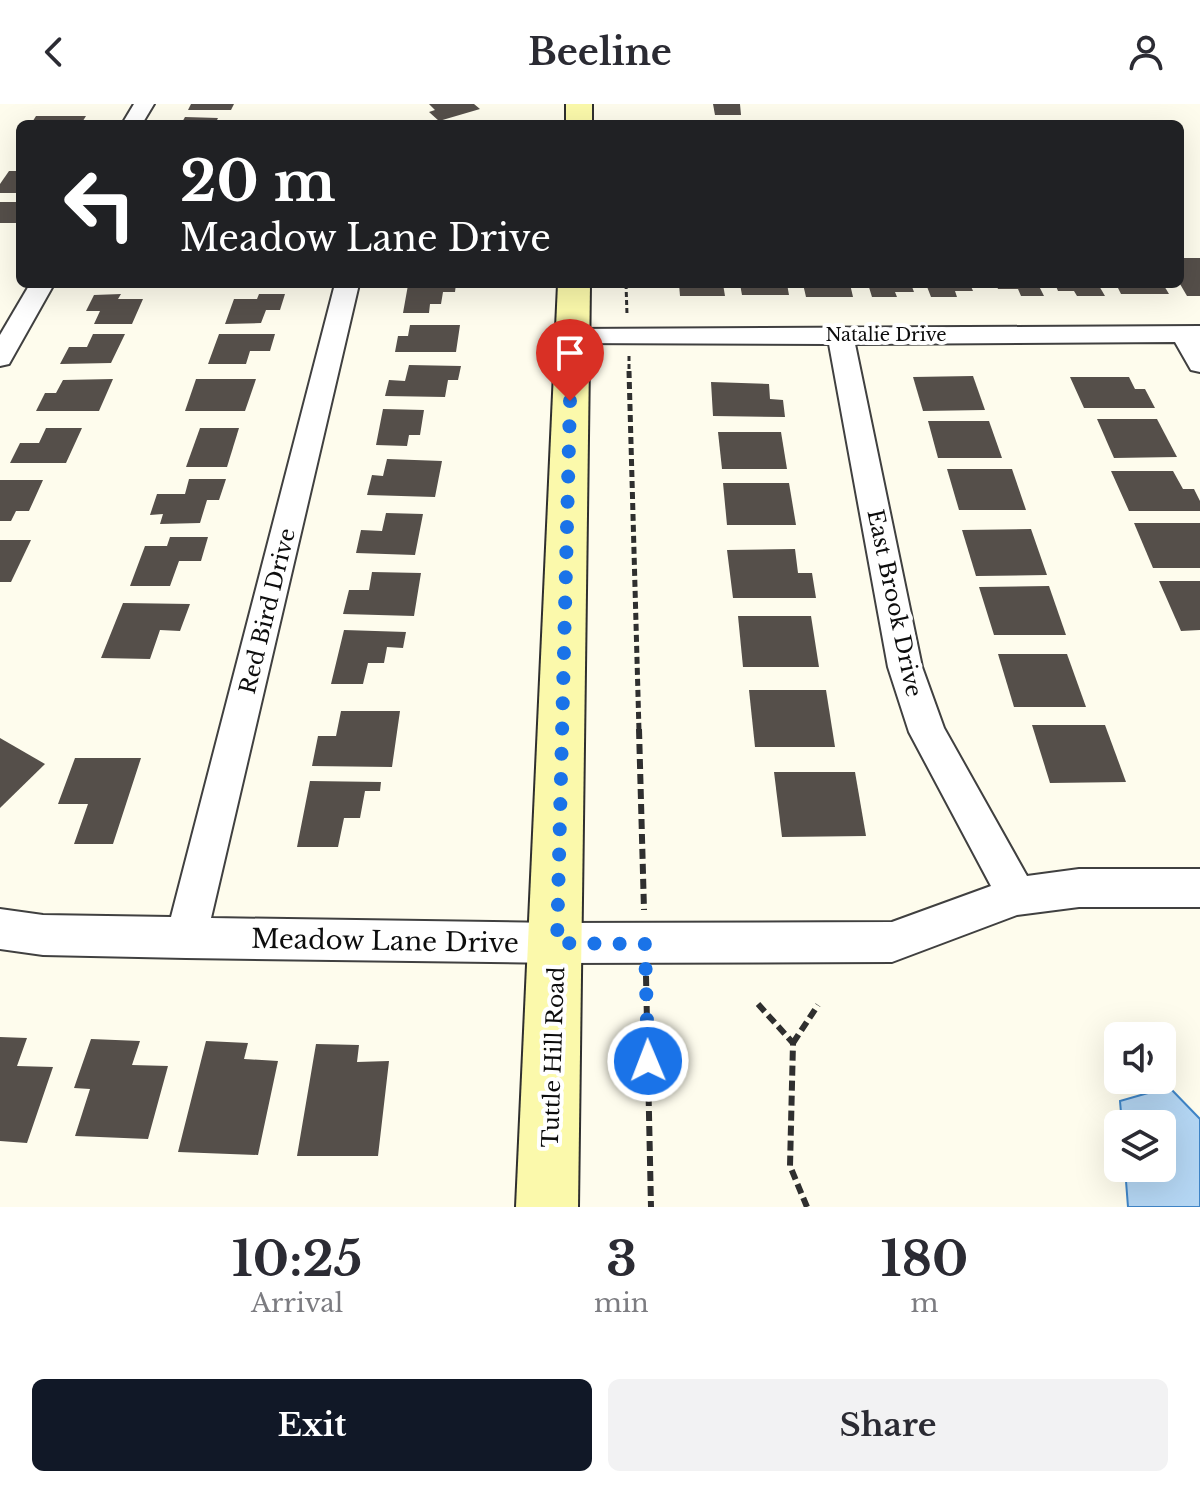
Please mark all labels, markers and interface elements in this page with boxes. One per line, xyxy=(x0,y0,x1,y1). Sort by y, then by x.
icon: back xyxy=(32,30,76,74)
text: Beeline xyxy=(528,30,672,75)
icon: person xyxy=(1124,30,1168,74)
text: 20 m xyxy=(180,147,336,216)
icon: left xyxy=(48,152,152,256)
text: Meadow Lane Drive xyxy=(180,216,551,261)
pin xyxy=(536,319,604,401)
street label: Natalie Drive xyxy=(825,324,947,346)
icon: arrive xyxy=(548,331,592,375)
street label: East Brook Drive xyxy=(861,507,928,699)
street label: Red Bird Drive xyxy=(234,526,301,697)
street label: Meadow Lane Drive xyxy=(251,923,519,959)
street label: Tuttle Hill Road xyxy=(537,966,570,1148)
position arrow xyxy=(606,1019,690,1103)
map controls xyxy=(1104,1022,1176,1182)
button: sound xyxy=(1104,1022,1176,1094)
button: layers xyxy=(1104,1110,1176,1182)
text: 10:25 xyxy=(232,1229,362,1289)
text: 3 xyxy=(606,1229,637,1289)
text: 180 xyxy=(881,1229,968,1289)
text: Arrival xyxy=(251,1287,343,1319)
text: min xyxy=(594,1287,649,1319)
text: m xyxy=(910,1287,938,1319)
button: Exit xyxy=(32,1379,592,1471)
button: Share xyxy=(608,1379,1168,1471)

